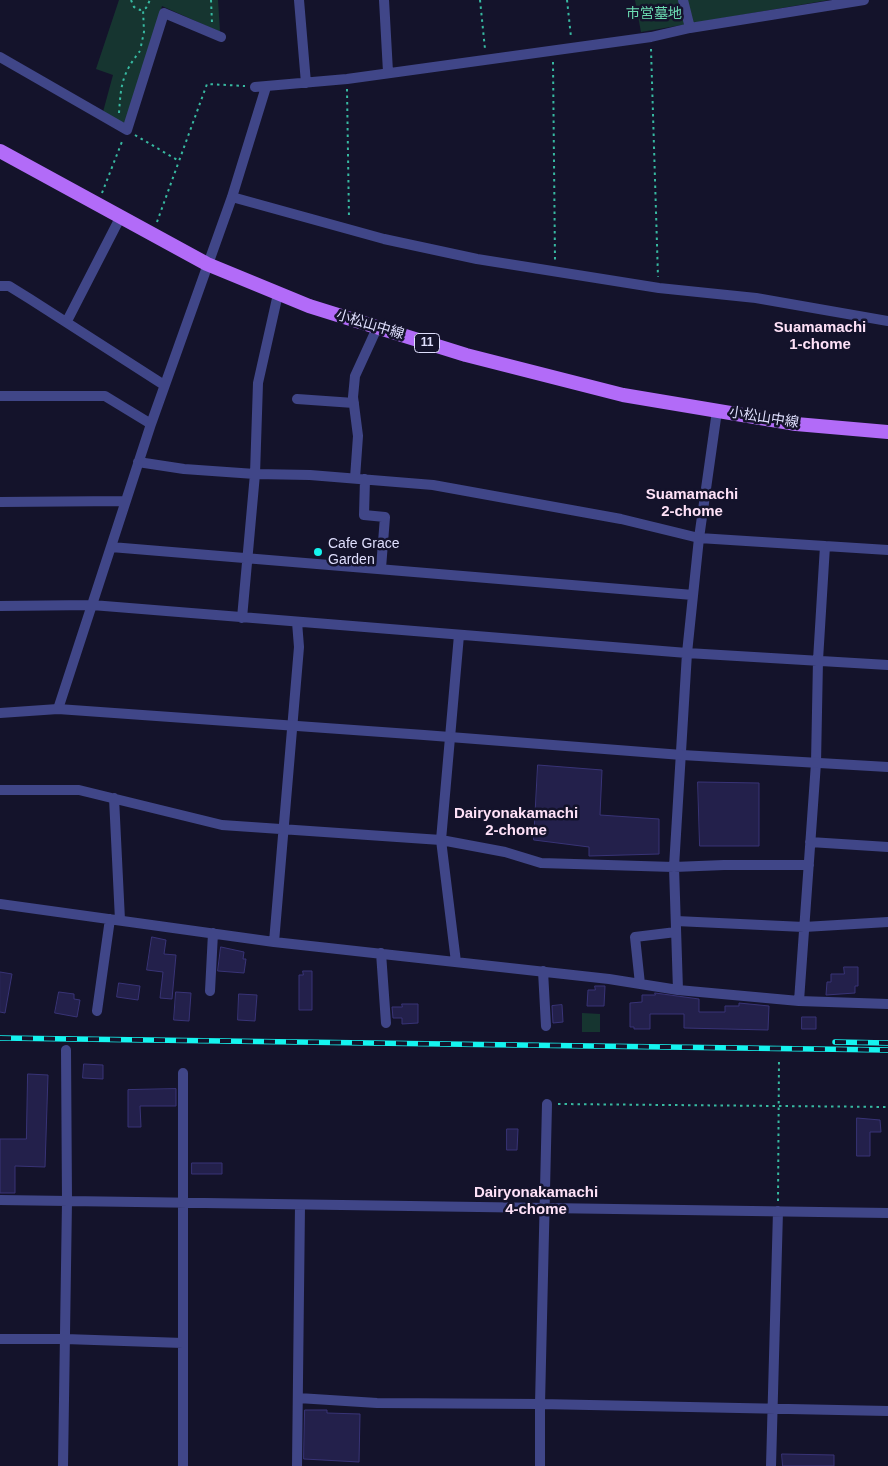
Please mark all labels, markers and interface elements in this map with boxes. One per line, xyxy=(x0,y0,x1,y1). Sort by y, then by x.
park label: 市営墓地 xyxy=(626,6,682,22)
street label: 小松山中線 xyxy=(334,307,406,343)
district label: Suamamachi 1-chome xyxy=(774,319,866,354)
road number: 11 xyxy=(414,333,440,352)
street label: 小松山中線 xyxy=(728,404,800,432)
district label: Suamamachi 2-chome xyxy=(646,486,738,521)
place label: Cafe Grace Garden xyxy=(328,536,400,568)
marker: Cafe Grace Garden xyxy=(312,546,324,558)
district label: Dairyonakamachi 2-chome xyxy=(454,805,578,840)
district label: Dairyonakamachi 4-chome xyxy=(474,1184,598,1219)

